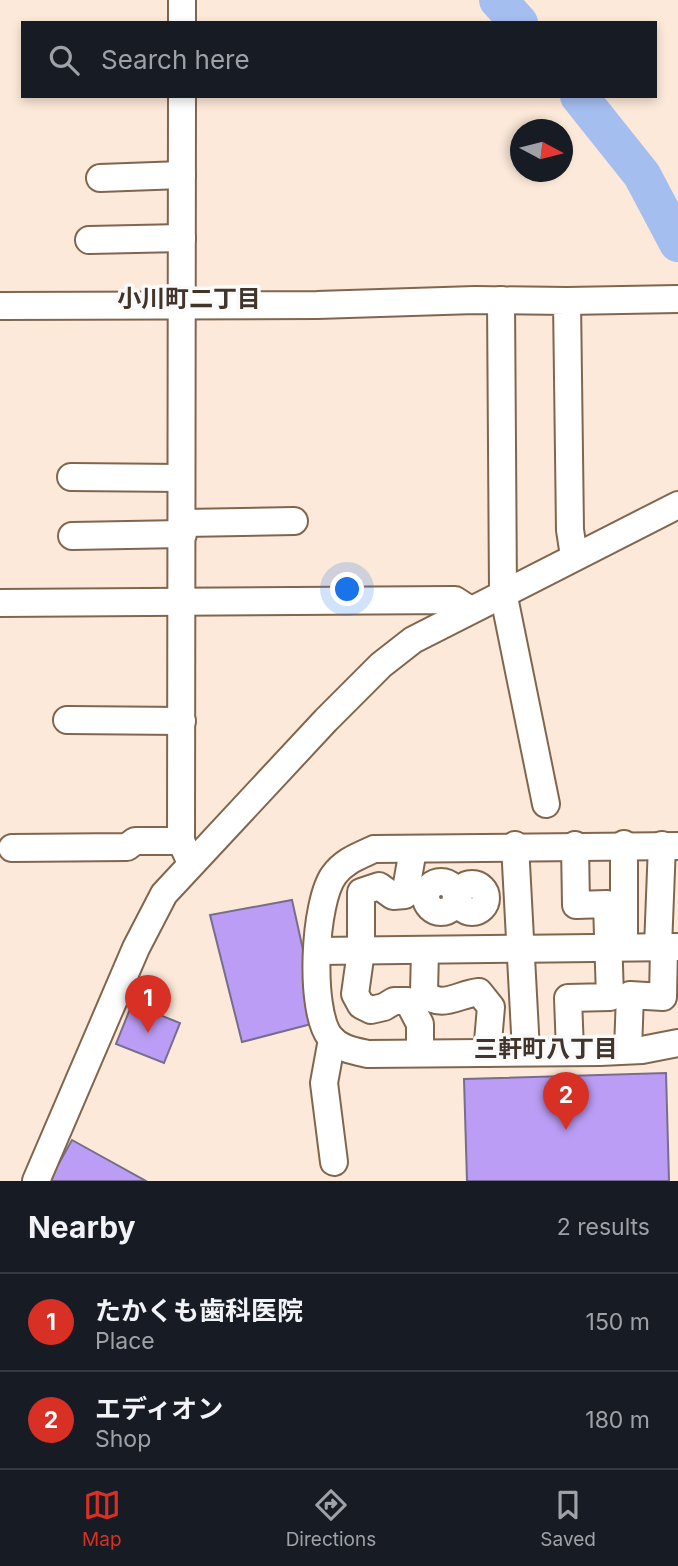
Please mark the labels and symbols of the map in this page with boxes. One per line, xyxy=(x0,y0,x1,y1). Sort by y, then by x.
north arrow xyxy=(510,119,573,182)
district label: 小川町二丁目 xyxy=(117,284,261,313)
your location xyxy=(330,572,364,606)
pin: 1 xyxy=(125,975,171,1033)
district label: 三軒町八丁目 xyxy=(474,1034,618,1063)
pin: 2 xyxy=(543,1072,589,1130)

